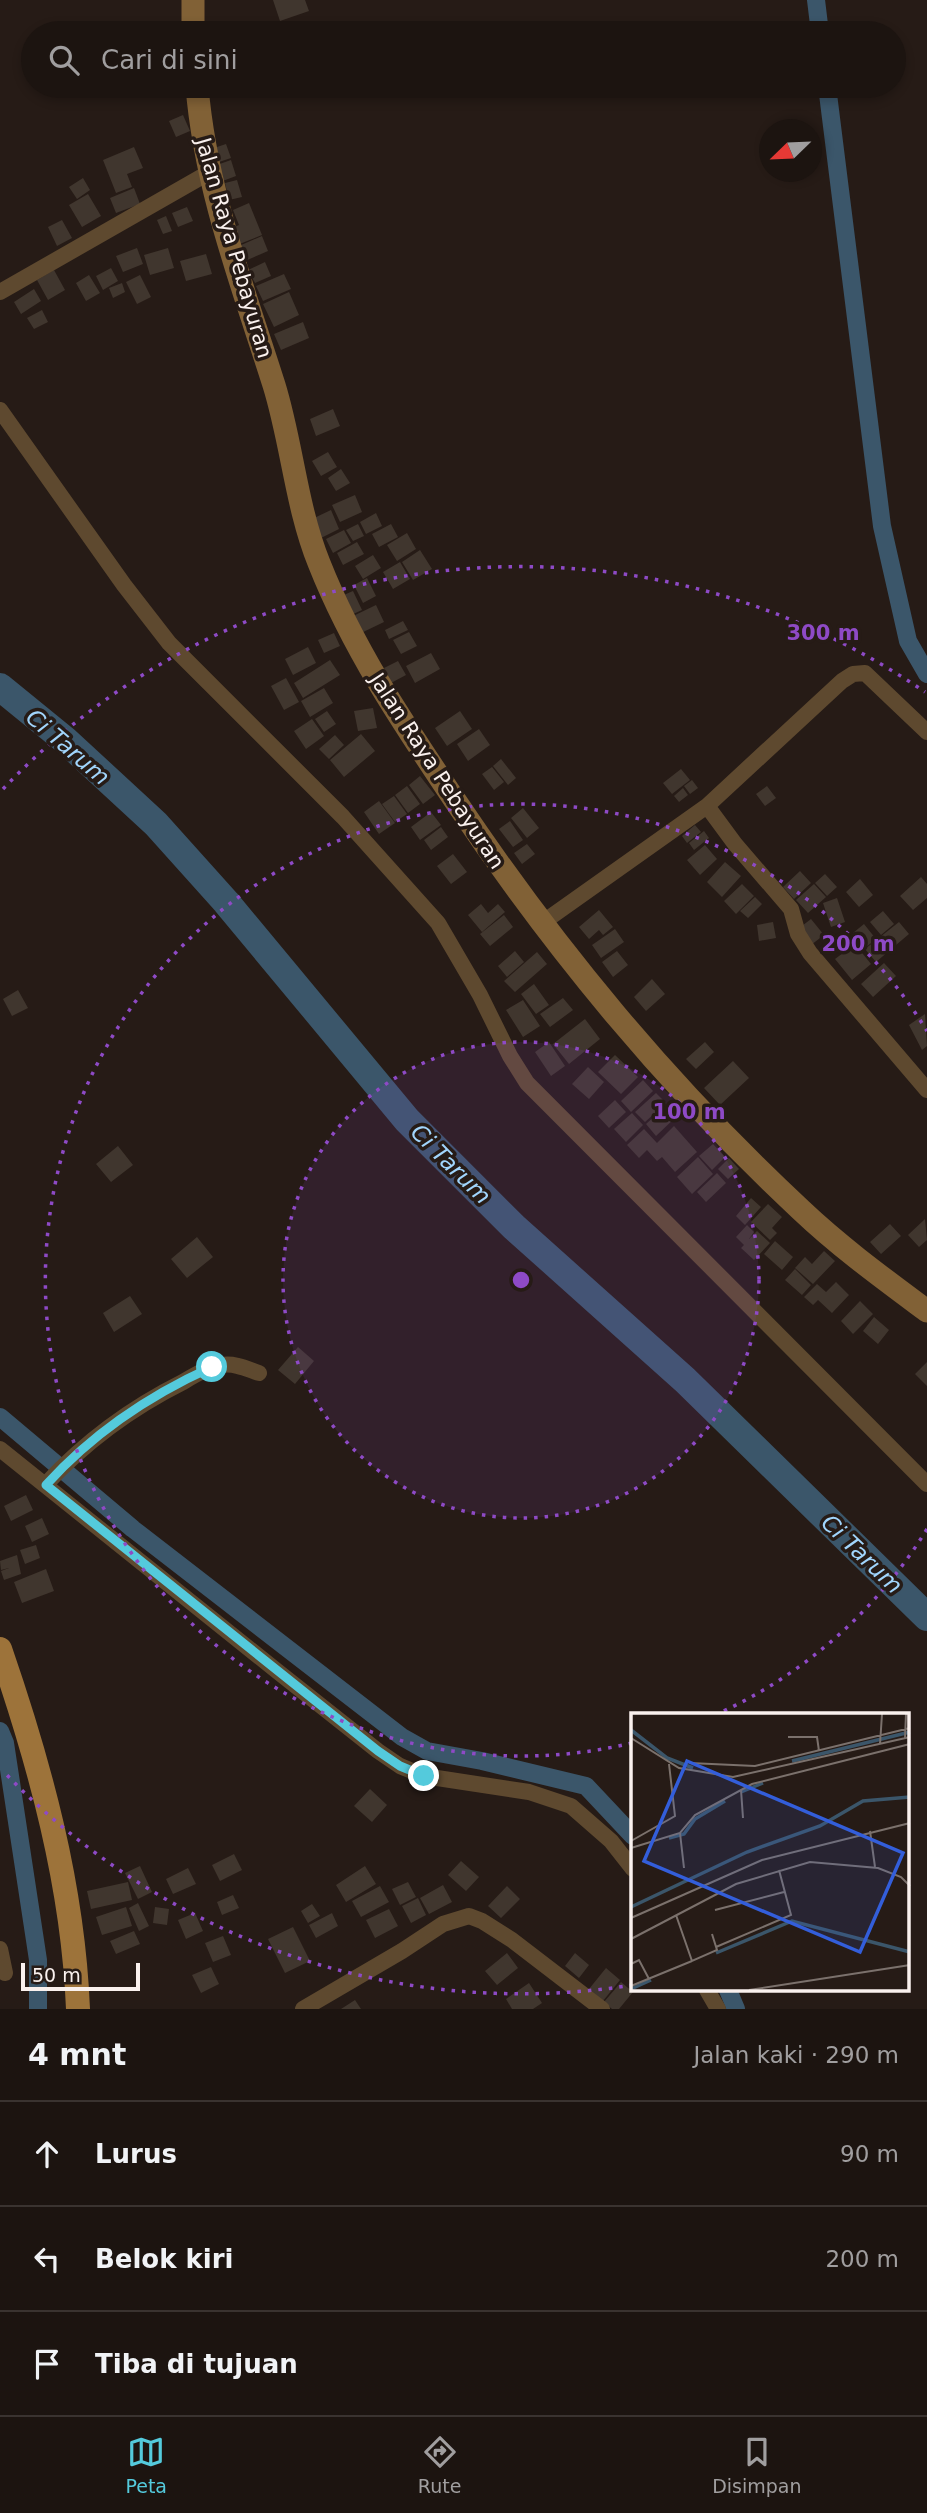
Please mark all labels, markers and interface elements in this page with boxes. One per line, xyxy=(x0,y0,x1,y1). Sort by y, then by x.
search box xyxy=(21,21,906,98)
icon: search xyxy=(45,41,83,79)
text: Cari di sini xyxy=(101,45,238,75)
north arrow xyxy=(759,119,822,182)
street label: Jalan Raya Pebayuran xyxy=(190,133,277,361)
text: 300 m xyxy=(786,621,860,645)
street label: Jalan Raya Pebayuran xyxy=(364,667,509,873)
water label: Ci Tarum xyxy=(21,704,115,790)
text: 200 m xyxy=(821,932,895,956)
text: 100 m xyxy=(652,1100,726,1124)
water label: Ci Tarum xyxy=(406,1119,496,1209)
centre of rings xyxy=(509,1268,533,1292)
route start xyxy=(196,1351,227,1382)
water label: Ci Tarum xyxy=(816,1509,908,1599)
inset map xyxy=(631,1713,909,1992)
route end xyxy=(408,1760,439,1791)
scale bar xyxy=(21,1960,140,1992)
text: 50 m xyxy=(32,1964,81,1986)
text: 4 mnt xyxy=(28,2037,126,2072)
text: Jalan kaki · 290 m xyxy=(693,2042,899,2068)
icon: ahead xyxy=(28,2135,66,2173)
text: Lurus xyxy=(95,2139,177,2169)
text: 90 m xyxy=(840,2141,899,2167)
icon: left xyxy=(28,2240,66,2278)
text: Belok kiri xyxy=(95,2244,234,2274)
text: 200 m xyxy=(825,2246,899,2272)
icon: arrive xyxy=(28,2345,66,2383)
text: Tiba di tujuan xyxy=(95,2349,298,2379)
tab: Peta xyxy=(125,2433,167,2497)
tab: Rute xyxy=(418,2433,461,2497)
tab: Disimpan xyxy=(712,2433,802,2497)

